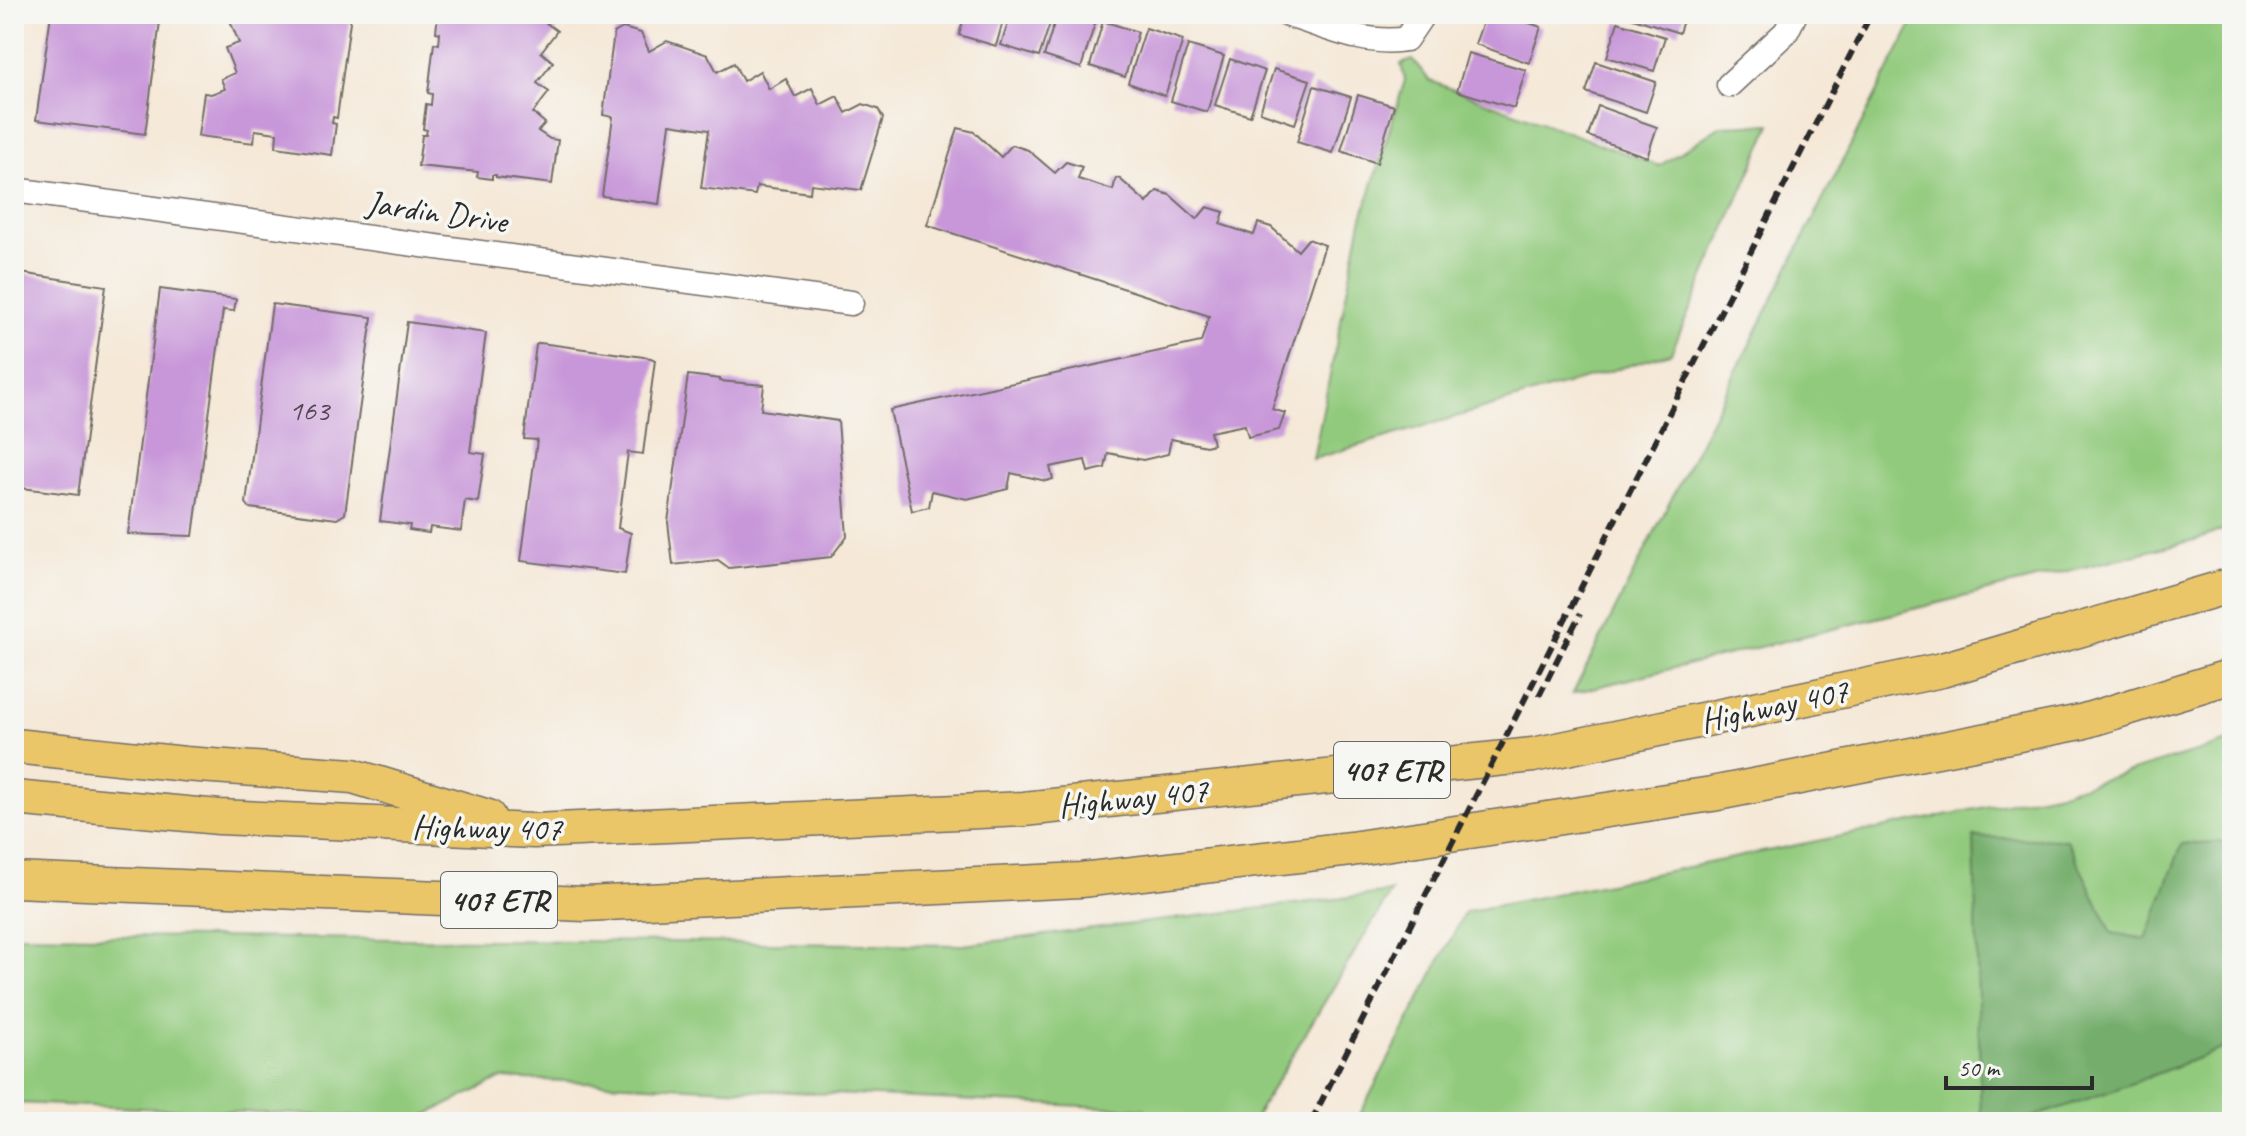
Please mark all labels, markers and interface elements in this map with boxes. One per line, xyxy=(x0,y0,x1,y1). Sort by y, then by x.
street label: Jardin Drive xyxy=(362,180,513,243)
house number: 163 xyxy=(289,391,332,429)
street label: Highway 407 xyxy=(1696,668,1854,742)
road number: 407 ETR xyxy=(1334,742,1450,798)
street label: Highway 407 xyxy=(1056,768,1212,827)
street label: Highway 407 xyxy=(411,805,564,850)
road number: 407 ETR xyxy=(441,872,557,928)
scale bar xyxy=(1946,1040,2092,1090)
text: 50 m xyxy=(1958,1053,2001,1083)

